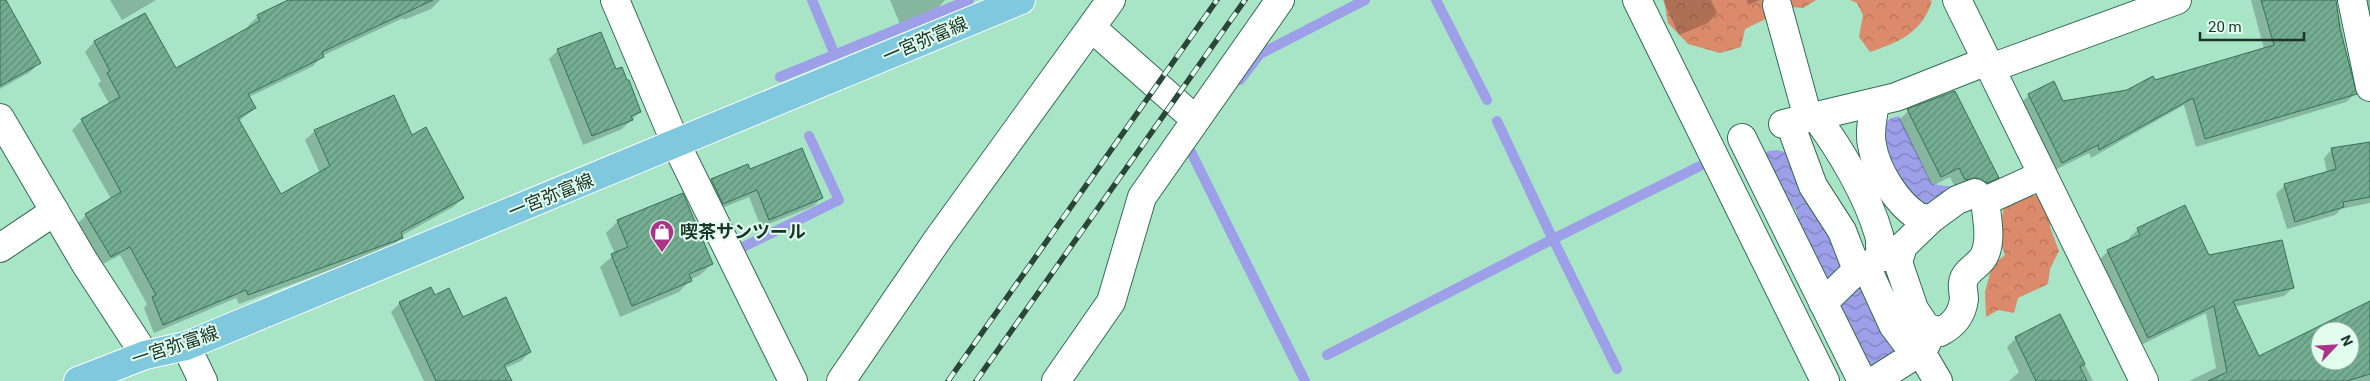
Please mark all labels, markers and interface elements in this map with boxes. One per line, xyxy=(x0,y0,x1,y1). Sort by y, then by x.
scale bar xyxy=(2200,10,2304,42)
street label: 一宮弥富線 xyxy=(879,12,970,67)
text: 20 m xyxy=(2208,18,2242,36)
street label: 一宮弥富線 xyxy=(505,169,596,222)
shop icon: 喫茶サンツール xyxy=(649,219,675,253)
place label: 喫茶サンツール xyxy=(680,221,806,242)
north arrow xyxy=(2310,321,2360,371)
street label: 一宮弥富線 xyxy=(129,322,221,369)
text: N xyxy=(2337,333,2356,348)

